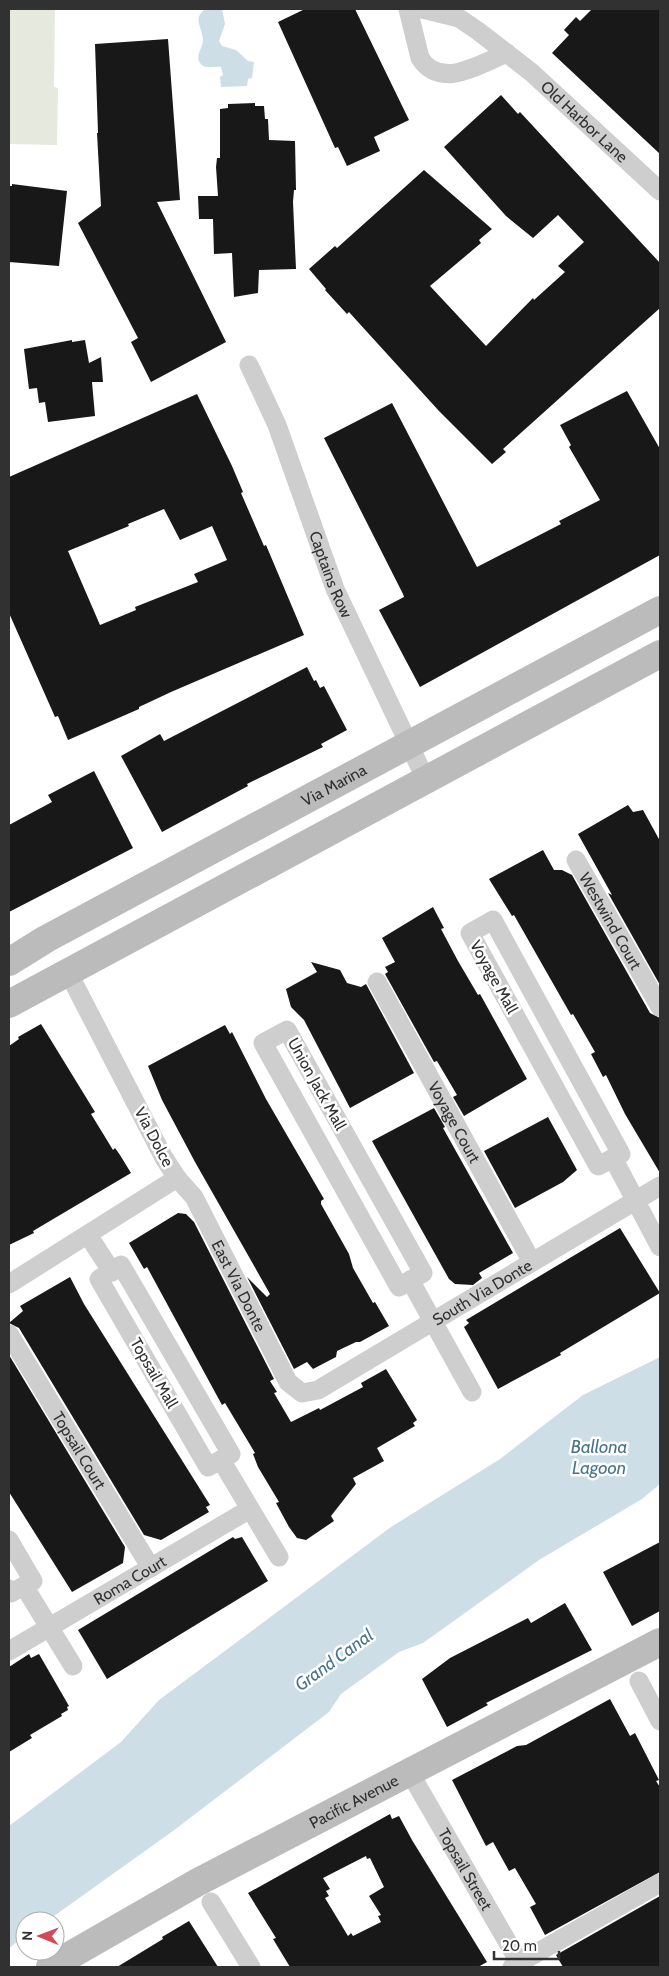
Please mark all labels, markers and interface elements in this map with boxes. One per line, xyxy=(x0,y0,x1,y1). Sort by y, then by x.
street label: Old Harbor Lane xyxy=(537,77,632,166)
street label: Captains Row xyxy=(306,528,357,621)
street label: Via Marina xyxy=(298,760,370,810)
street label: Westwind Court xyxy=(576,869,646,973)
street label: Voyage Mall xyxy=(466,937,522,1017)
street label: Union Jack Mall xyxy=(284,1034,350,1134)
street label: Voyage Court xyxy=(424,1078,485,1167)
street label: Via Dolce xyxy=(130,1104,178,1170)
street label: East Via Donte xyxy=(208,1237,270,1335)
street label: South Via Donte xyxy=(429,1255,535,1329)
street label: Topsail Mall xyxy=(126,1334,182,1412)
street label: Topsail Court xyxy=(49,1408,111,1493)
water label: Ballona Lagoon xyxy=(571,1436,627,1479)
street label: Roma Court xyxy=(90,1551,170,1609)
water label: Grand Canal xyxy=(291,1624,378,1696)
street label: Pacific Avenue xyxy=(306,1770,401,1832)
street label: Topsail Street xyxy=(434,1825,497,1914)
north arrow xyxy=(15,1911,65,1961)
scale bar xyxy=(494,1928,559,1960)
text: N xyxy=(18,1931,36,1941)
text: 20 m xyxy=(502,1937,537,1955)

